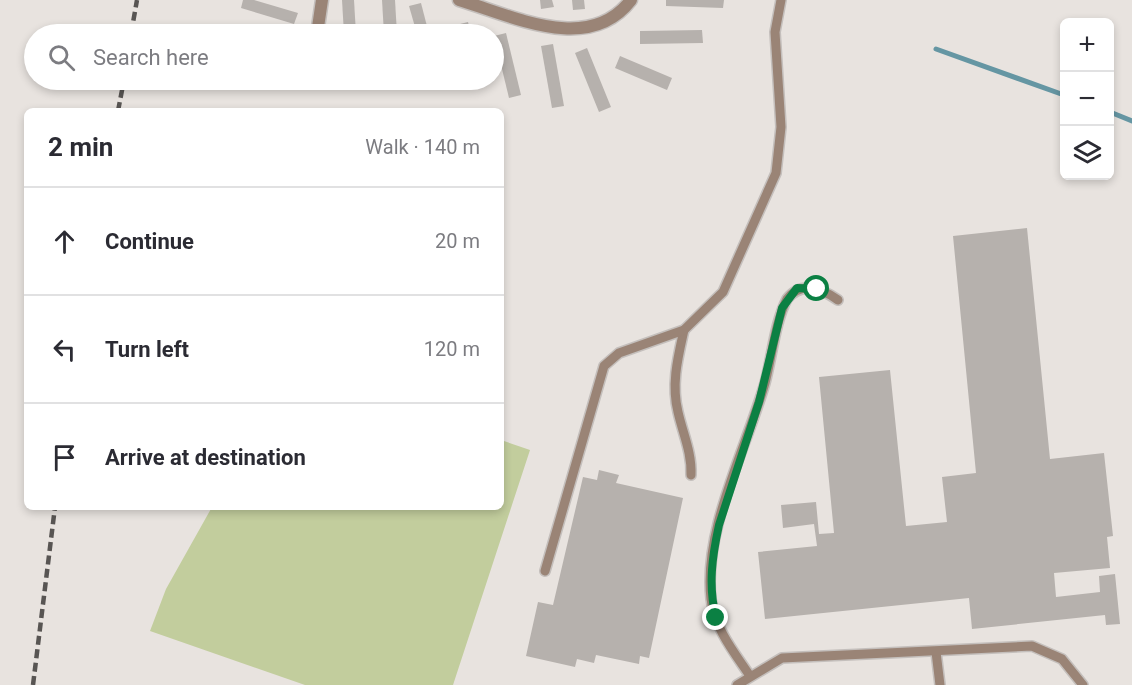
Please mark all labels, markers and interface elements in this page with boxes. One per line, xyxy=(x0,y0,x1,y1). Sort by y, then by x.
map controls xyxy=(1060,18,1114,180)
button: + xyxy=(1060,18,1114,72)
search box xyxy=(24,24,504,90)
icon: search xyxy=(45,41,78,74)
text: Search here xyxy=(93,45,209,70)
button: − xyxy=(1060,72,1114,126)
button: layers xyxy=(1060,126,1114,180)
text: 2 min xyxy=(48,132,113,162)
text: Walk · 140 m xyxy=(365,135,480,159)
icon: ahead xyxy=(48,225,81,258)
text: Continue xyxy=(105,229,194,254)
text: 20 m xyxy=(435,229,480,253)
route start xyxy=(803,275,829,301)
icon: left xyxy=(48,333,81,366)
text: Turn left xyxy=(105,337,189,362)
text: 120 m xyxy=(424,337,480,361)
icon: arrive xyxy=(48,441,81,474)
text: Arrive at destination xyxy=(105,445,306,470)
route end xyxy=(702,604,728,630)

